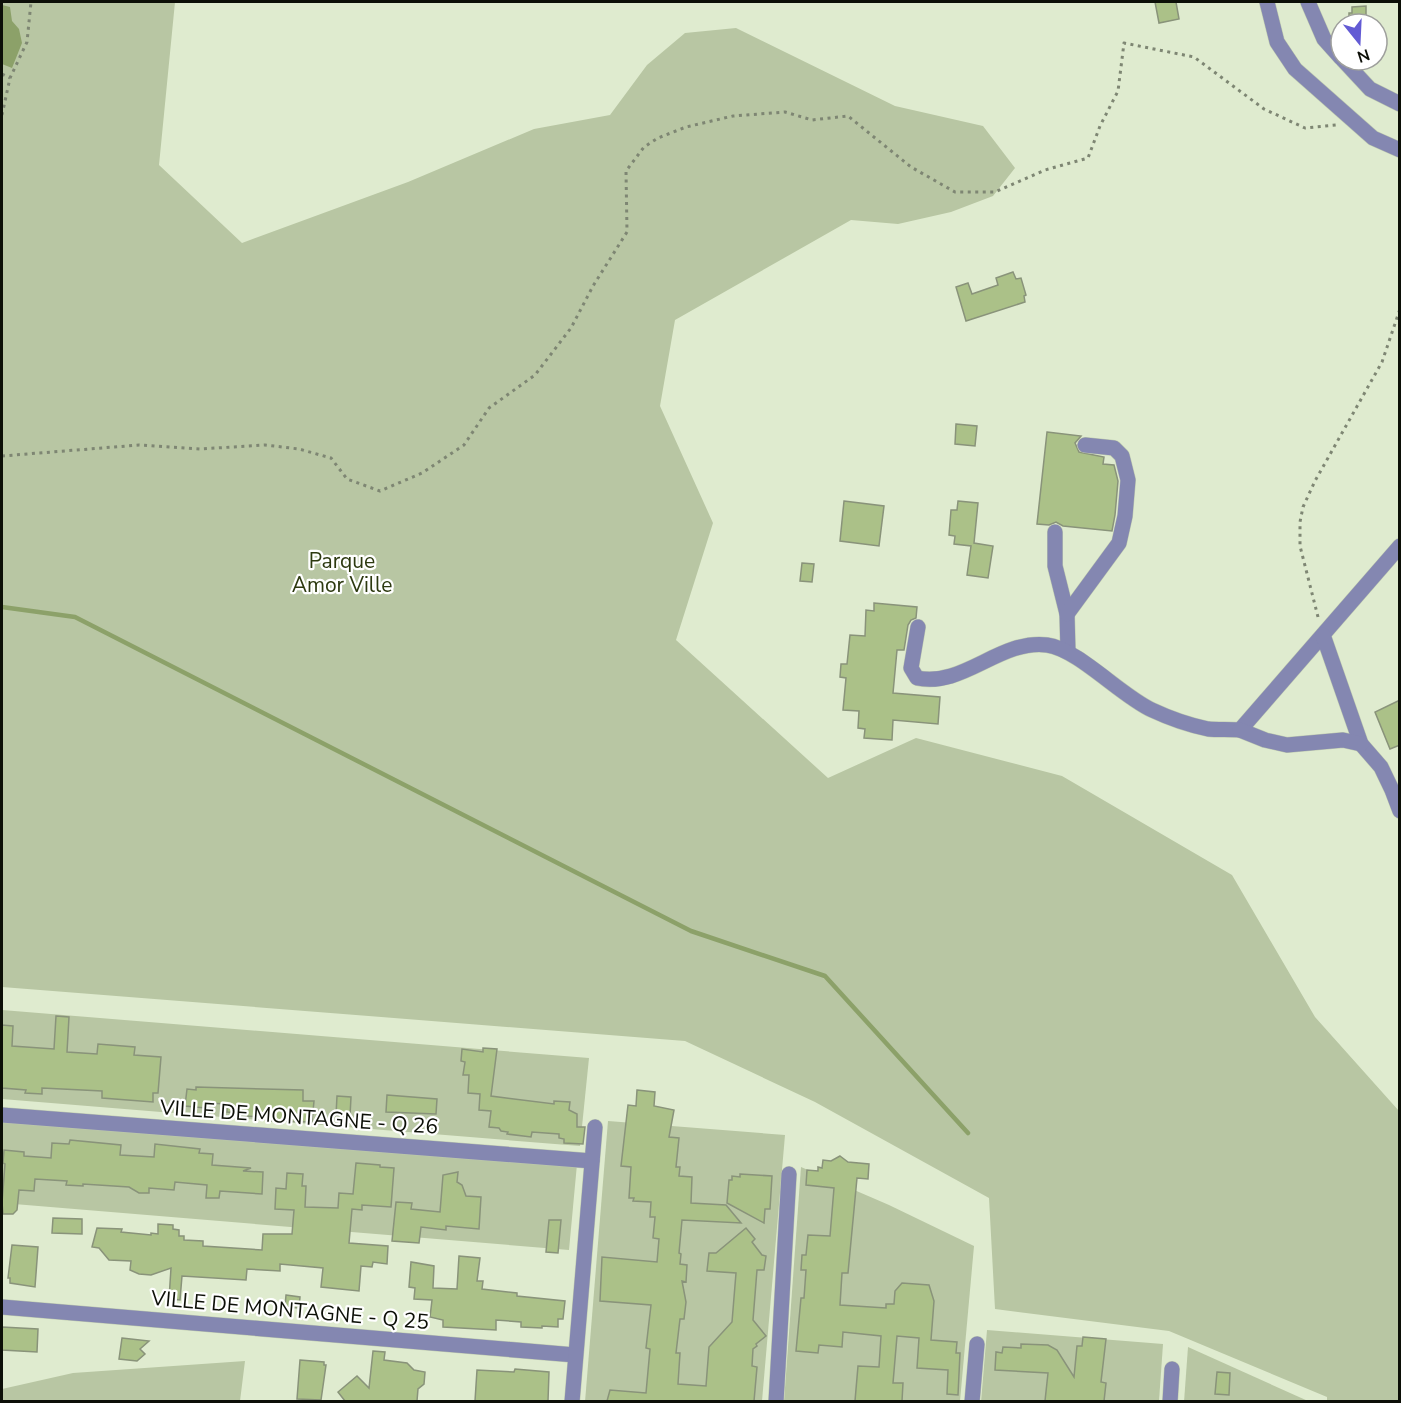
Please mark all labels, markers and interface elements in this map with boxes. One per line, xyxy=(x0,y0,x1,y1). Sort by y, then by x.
north arrow xyxy=(1329,12,1389,72)
text: N xyxy=(1354,43,1372,68)
park label: Parque Amor Ville xyxy=(292,547,392,599)
street label: VILLE DE MONTAGNE - Q 26 xyxy=(158,1093,439,1141)
street label: VILLE DE MONTAGNE - Q 25 xyxy=(149,1284,430,1336)

